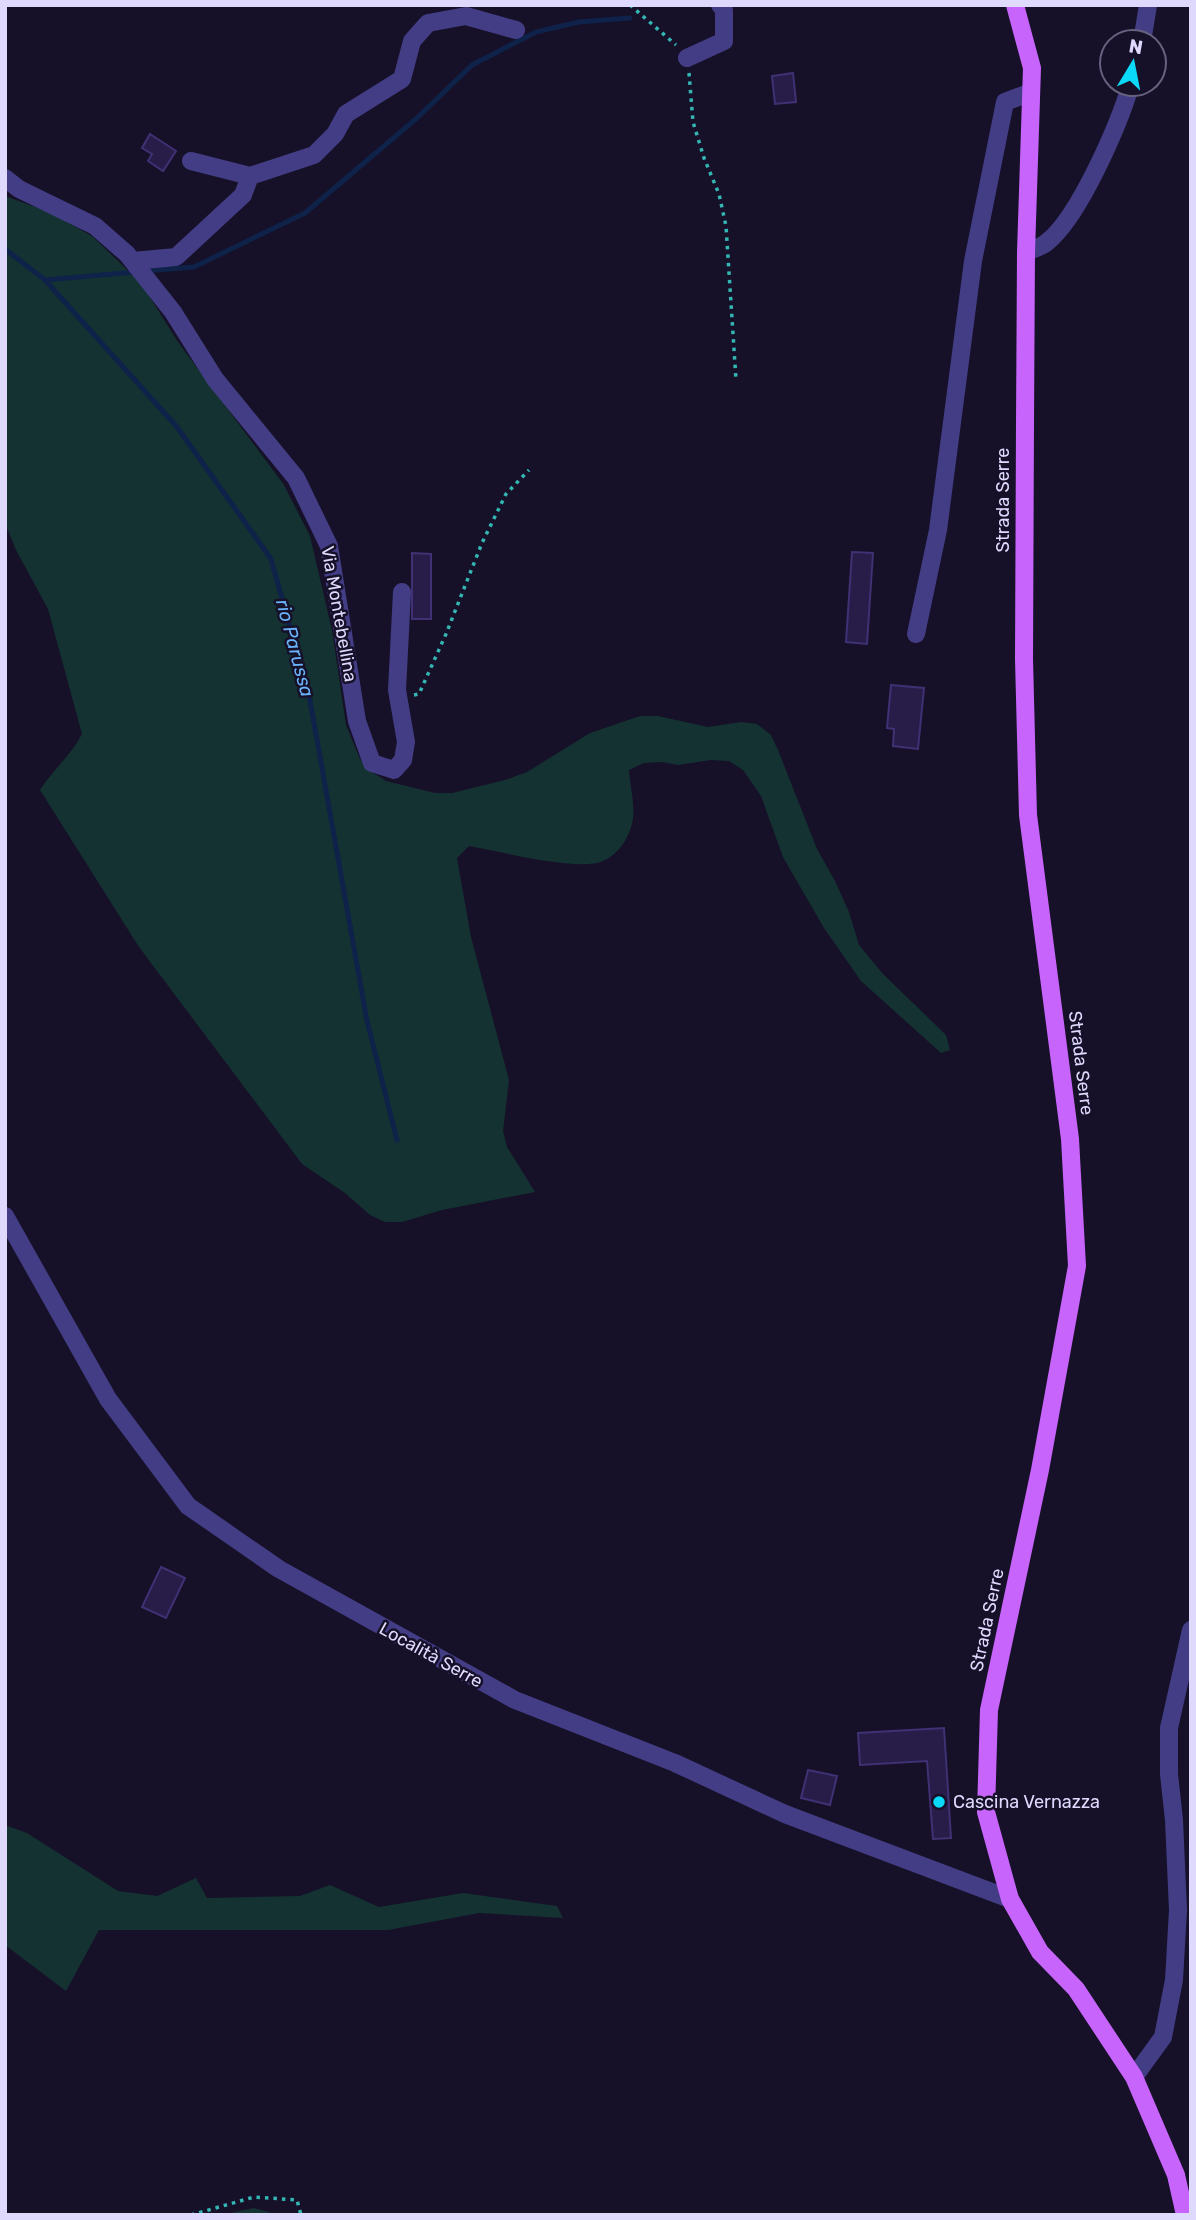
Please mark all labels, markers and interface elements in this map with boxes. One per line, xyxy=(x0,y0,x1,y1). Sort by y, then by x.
north arrow xyxy=(1098,28,1168,98)
text: N xyxy=(1127,34,1145,59)
street label: Strada Serre xyxy=(992,448,1014,552)
street label: Via Montebellina xyxy=(316,544,362,684)
water label: rio Parussa xyxy=(271,597,319,699)
street label: Strada Serre xyxy=(1064,1010,1098,1116)
street label: Strada Serre xyxy=(965,1566,1009,1674)
street label: Località Serre xyxy=(375,1617,487,1693)
place label: Cascina Vernazza xyxy=(953,1791,1100,1813)
marker: Cascina Vernazza xyxy=(931,1794,947,1810)

